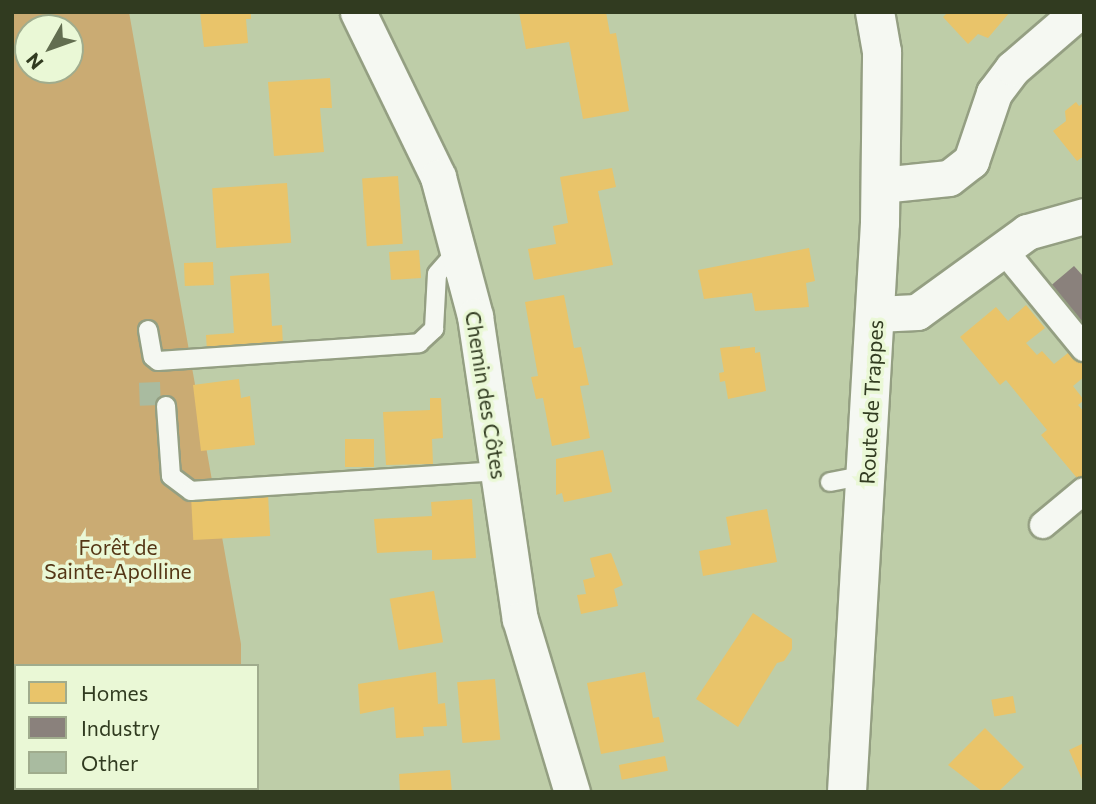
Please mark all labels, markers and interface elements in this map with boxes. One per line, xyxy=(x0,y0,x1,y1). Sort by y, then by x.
north arrow xyxy=(14,14,84,84)
text: N xyxy=(21,49,47,74)
street label: Chemin des Côtes xyxy=(460,309,512,481)
street label: Route de Trappes xyxy=(854,319,888,485)
park label: Forêt de Sainte-Apolline xyxy=(44,534,192,584)
legend xyxy=(14,664,259,790)
text: Homes xyxy=(81,680,148,705)
text: Industry xyxy=(81,715,160,740)
text: Other xyxy=(81,750,138,775)

